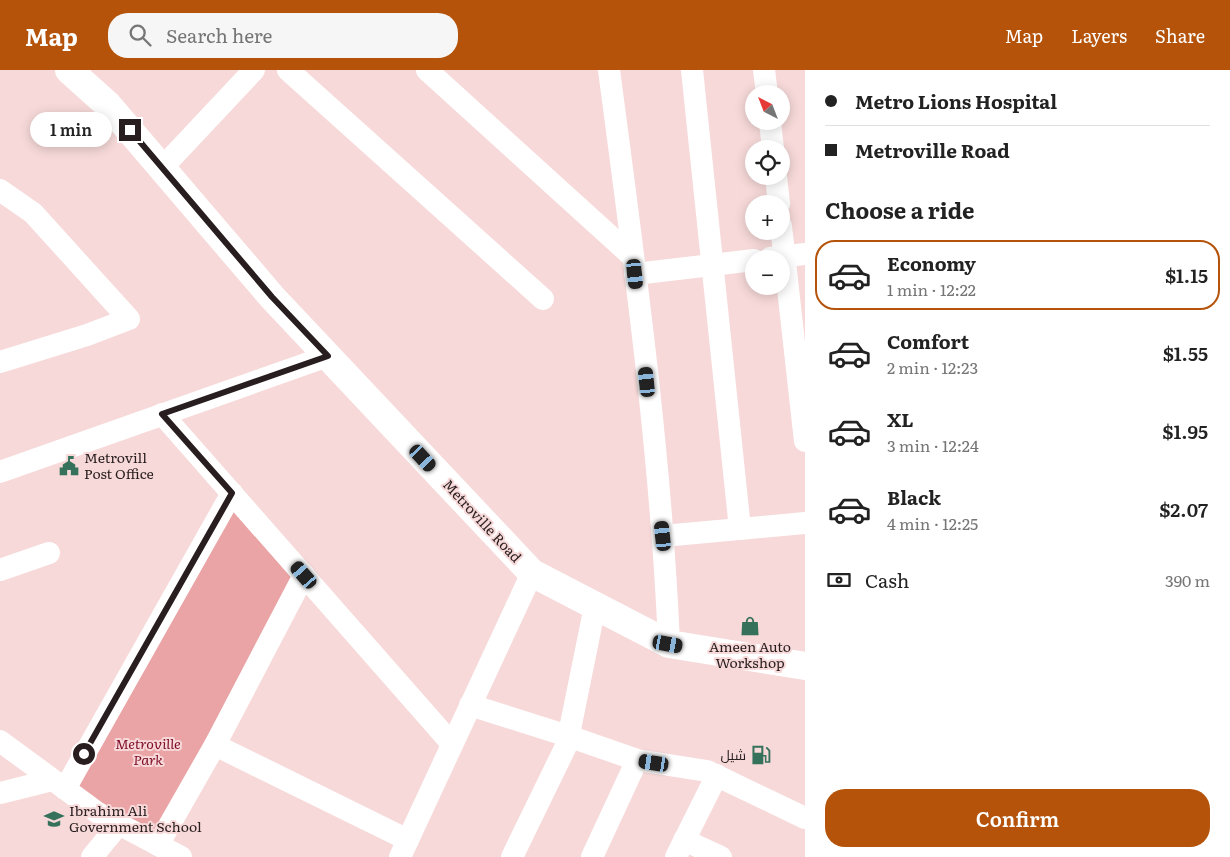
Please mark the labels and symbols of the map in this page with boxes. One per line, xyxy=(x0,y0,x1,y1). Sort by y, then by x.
north arrow xyxy=(745,85,790,130)
callout: 1 min xyxy=(30,112,112,148)
route end xyxy=(119,119,141,141)
car xyxy=(625,258,644,290)
car xyxy=(637,366,656,398)
car xyxy=(407,442,438,474)
place label: Metrovill Post Office xyxy=(84,447,154,483)
public building icon: Metrovill Post Office xyxy=(58,455,80,477)
street label: Metroville Road xyxy=(439,474,527,567)
car xyxy=(653,520,672,552)
car xyxy=(288,559,319,591)
shop icon: Ameen Auto Workshop xyxy=(739,615,761,637)
car xyxy=(651,634,684,654)
place label: Ameen Auto Workshop xyxy=(709,636,791,672)
park label: Metroville Park xyxy=(115,733,181,769)
route start xyxy=(73,743,95,765)
place label: شیل xyxy=(721,744,746,764)
fuel station icon: شیل xyxy=(750,744,772,766)
car xyxy=(638,753,669,773)
place label: Ibrahim Ali Government School xyxy=(69,800,202,836)
school or university icon: Ibrahim Ali Government School xyxy=(43,808,65,830)

